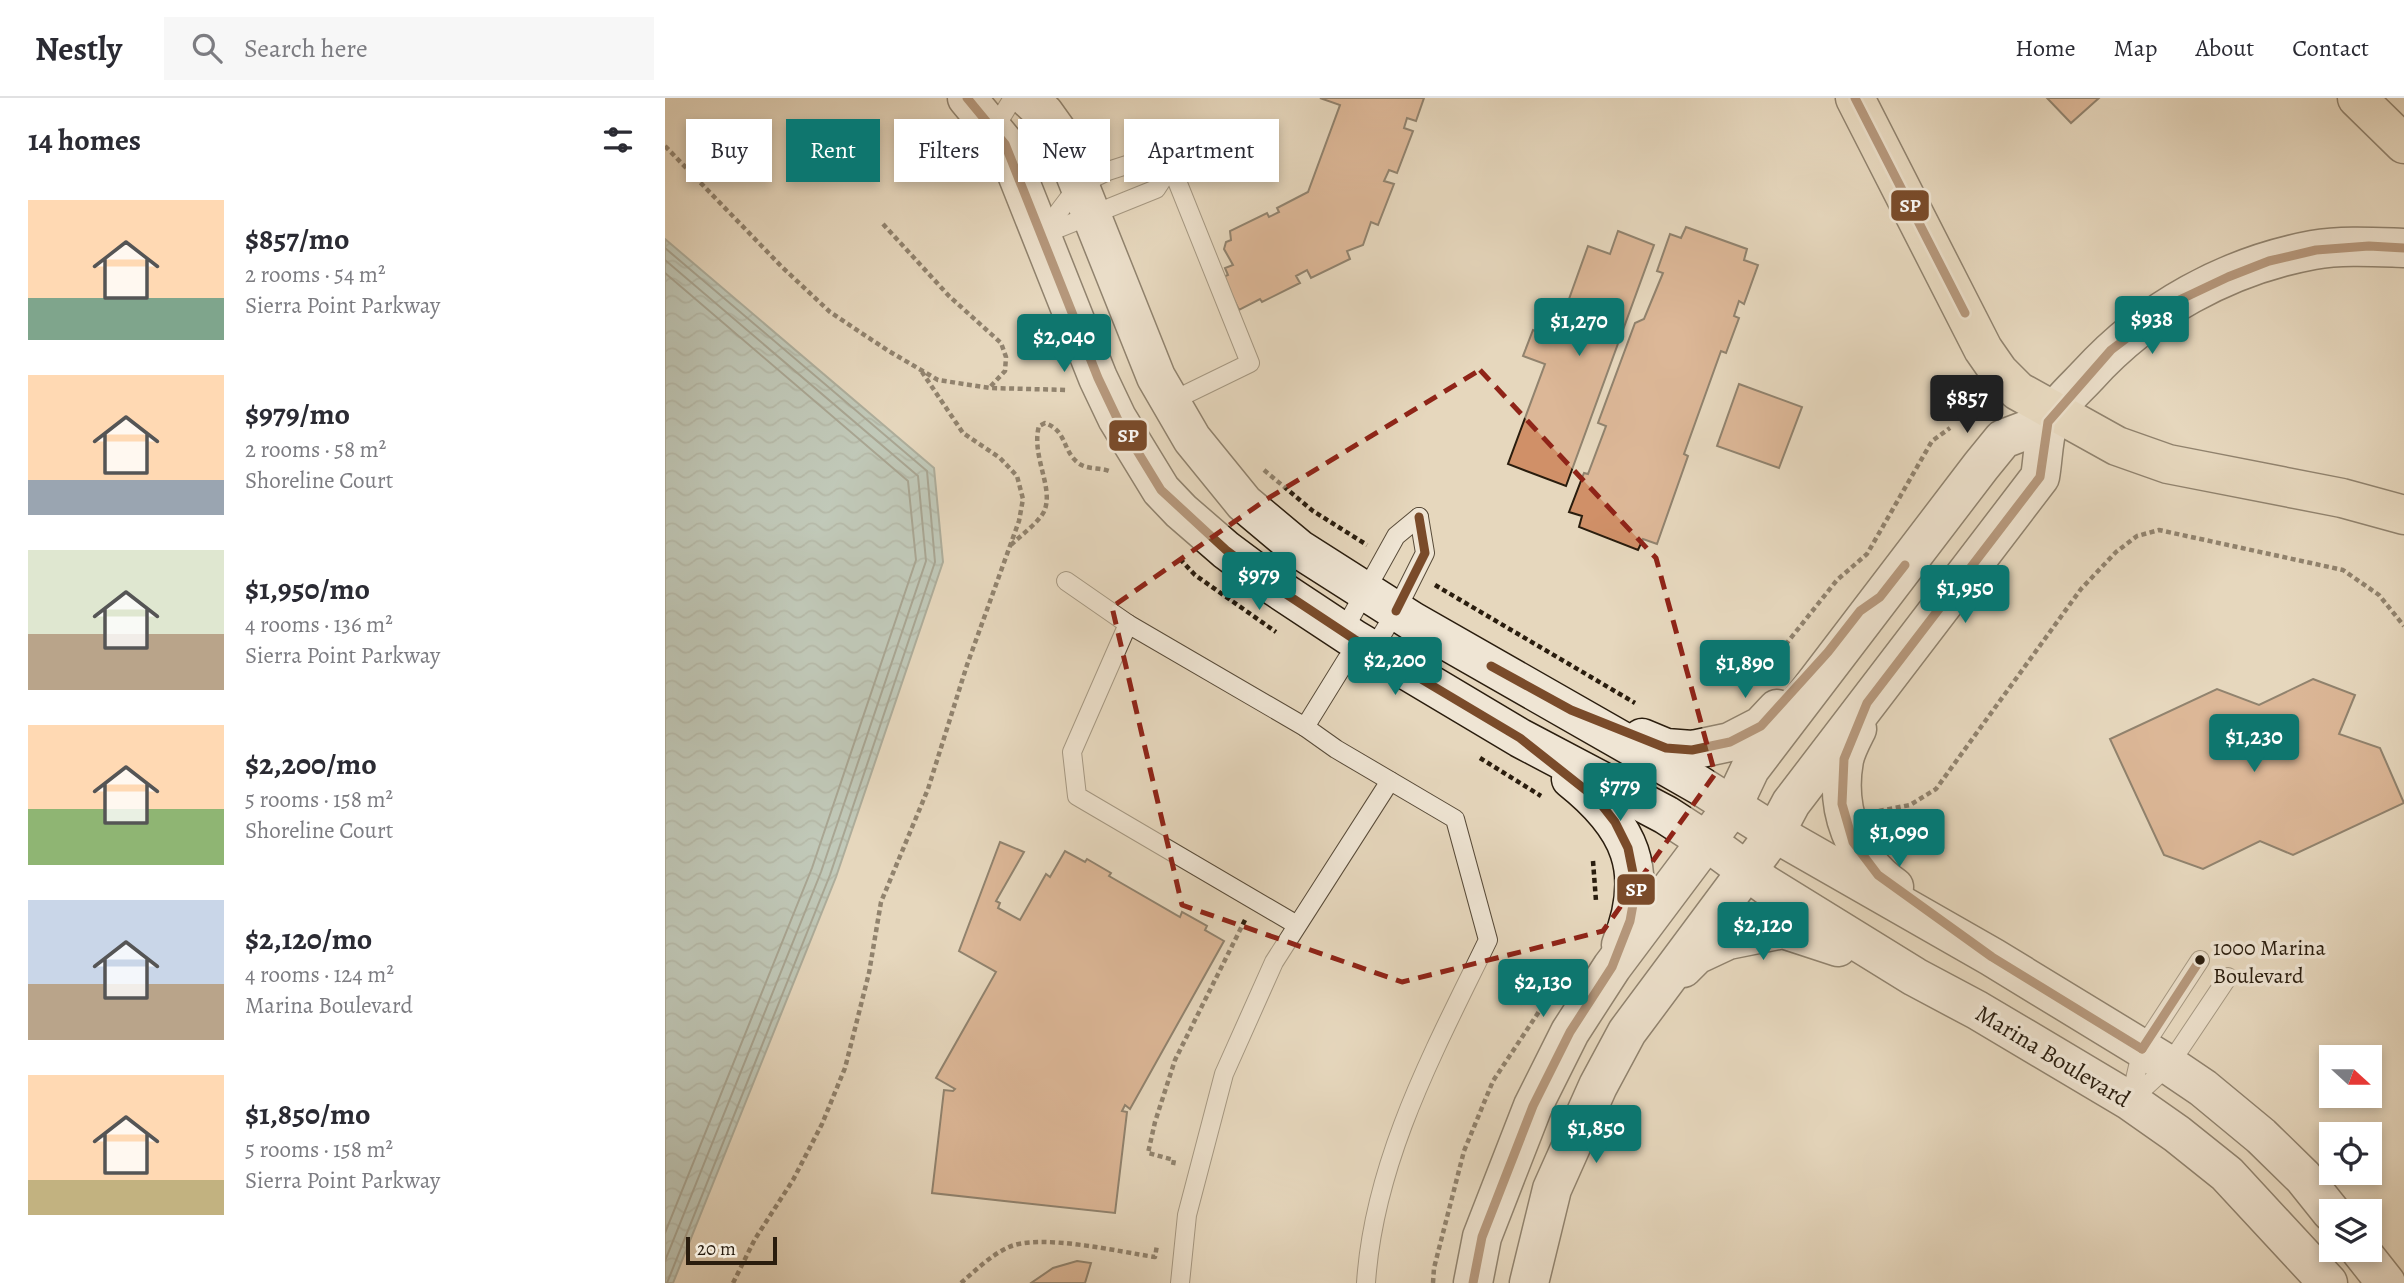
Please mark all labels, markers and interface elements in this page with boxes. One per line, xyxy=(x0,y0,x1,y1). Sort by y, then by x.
search box xyxy=(164,17,654,80)
text: Nestly xyxy=(35,26,122,71)
icon: search xyxy=(188,29,226,67)
text: Search here xyxy=(244,31,368,66)
text: Home xyxy=(2015,32,2076,64)
text: Map xyxy=(2114,32,2158,64)
text: About xyxy=(2196,32,2254,64)
text: Contact xyxy=(2292,32,2369,64)
chip: Buy xyxy=(686,119,772,182)
chip: Rent xyxy=(786,119,880,182)
chip: Filters xyxy=(894,119,1004,182)
chip: New xyxy=(1018,119,1110,182)
chip: Apartment xyxy=(1124,119,1279,182)
text: 14 homes xyxy=(28,120,141,160)
icon: filters xyxy=(599,121,637,159)
line badge: SP xyxy=(1890,189,1930,222)
text: SP xyxy=(1899,193,1921,219)
text: $857/mo xyxy=(245,219,350,259)
icon: home xyxy=(84,228,168,312)
text: 2 rooms · 54 m² xyxy=(245,259,386,290)
text: Sierra Point Parkway xyxy=(245,290,440,321)
pin: $938 xyxy=(2111,296,2193,356)
pin: $1,270 xyxy=(1522,299,1636,358)
text: $938 xyxy=(2131,303,2173,334)
text: $1,270 xyxy=(1550,305,1608,336)
pin: $2,040 xyxy=(1007,314,1121,374)
text: $2,040 xyxy=(1033,321,1095,352)
pin: $857 xyxy=(1926,376,2008,435)
text: $857 xyxy=(1946,382,1988,413)
text: $979/mo xyxy=(245,394,350,434)
icon: home xyxy=(84,403,168,487)
line badge: SP xyxy=(1108,419,1148,452)
text: SP xyxy=(1117,423,1139,449)
text: 2 rooms · 58 m² xyxy=(245,434,386,465)
text: Shoreline Court xyxy=(245,465,393,496)
pin: $979 xyxy=(1218,552,1300,612)
text: $979 xyxy=(1238,559,1280,590)
pin: $1,950 xyxy=(1908,566,2022,625)
text: $1,950/mo xyxy=(245,569,370,609)
text: $1,950 xyxy=(1936,572,1994,603)
icon: home xyxy=(84,578,168,662)
text: 4 rooms · 136 m² xyxy=(245,609,393,640)
pin: $2,200 xyxy=(1338,638,1452,697)
text: Sierra Point Parkway xyxy=(245,640,440,671)
pin: $1,890 xyxy=(1688,640,1802,700)
text: $2,200 xyxy=(1364,644,1426,675)
text: $1,890 xyxy=(1716,647,1774,678)
pin: $1,230 xyxy=(2197,714,2311,774)
text: $1,230 xyxy=(2225,721,2283,752)
text: $2,200/mo xyxy=(245,744,377,784)
icon: home xyxy=(84,753,168,837)
pin: $779 xyxy=(1579,764,1661,823)
text: $779 xyxy=(1599,770,1641,801)
text: 5 rooms · 158 m² xyxy=(245,784,393,815)
pin: $1,090 xyxy=(1842,810,1956,869)
text: Shoreline Court xyxy=(245,815,393,846)
text: $1,090 xyxy=(1870,816,1928,847)
line badge: SP xyxy=(1616,873,1656,906)
text: SP xyxy=(1625,877,1647,903)
pin: $2,120 xyxy=(1706,902,1820,962)
text: $2,120 xyxy=(1734,909,1792,940)
text: $2,120/mo xyxy=(245,919,372,959)
icon: home xyxy=(84,928,168,1012)
place label: 1000 Marina Boulevard xyxy=(2213,933,2326,991)
marker: 1000 Marina Boulevard xyxy=(2193,953,2207,967)
text: 4 rooms · 124 m² xyxy=(245,959,394,990)
pin: $2,130 xyxy=(1486,960,1600,1019)
text: $2,130 xyxy=(1514,966,1572,997)
text: Marina Boulevard xyxy=(245,990,413,1021)
street label: Marina Boulevard xyxy=(1970,997,2136,1115)
north arrow xyxy=(2319,1045,2382,1108)
map controls xyxy=(2319,1045,2382,1262)
text: $1,850/mo xyxy=(245,1094,371,1134)
icon: home xyxy=(84,1103,168,1187)
pin: $1,850 xyxy=(1539,1105,1653,1165)
text: $1,850 xyxy=(1567,1112,1625,1143)
button: locate xyxy=(2319,1122,2382,1185)
text: 5 rooms · 158 m² xyxy=(245,1134,393,1165)
text: Sierra Point Parkway xyxy=(245,1165,440,1196)
button: layers xyxy=(2319,1199,2382,1262)
scale bar xyxy=(686,1234,777,1266)
text: 20 m xyxy=(697,1236,736,1262)

